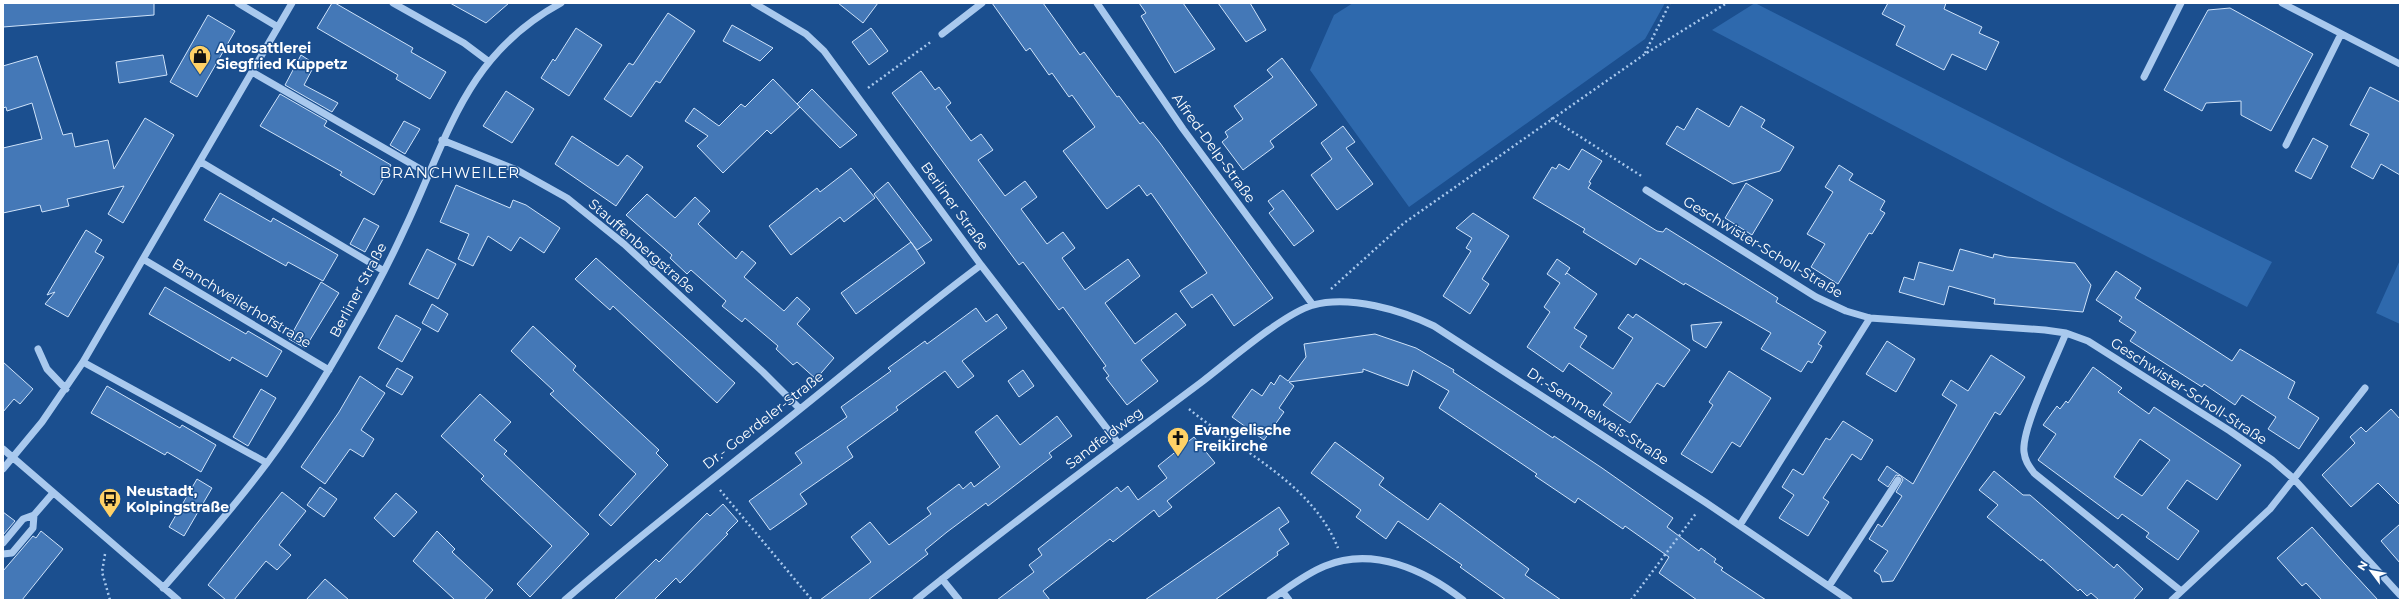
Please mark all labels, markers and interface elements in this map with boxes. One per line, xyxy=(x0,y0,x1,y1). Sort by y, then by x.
place label: Autosattlerei Siegfried Kuppetz xyxy=(215,39,348,73)
shop icon: Autosattlerei Siegfried Kuppetz xyxy=(187,43,213,76)
street label: Alfred-Delp-Straße xyxy=(1168,90,1260,206)
street label: Berliner Straße xyxy=(917,158,993,254)
district label: BRANCHWEILER xyxy=(380,163,520,182)
street label: Geschwister-Scholl-Straße xyxy=(1680,192,1846,302)
street label: Stauffenbergstraße xyxy=(585,195,699,297)
street label: Berliner Straße xyxy=(325,240,391,340)
street label: Branchweilerhofstraße xyxy=(169,254,315,352)
street label: Geschwister-Scholl-Straße xyxy=(2107,334,2271,448)
street label: Dr.-Semmelweis-Straße xyxy=(1524,363,1672,469)
street label: Dr.- Goerdeler-Straße xyxy=(699,367,827,473)
street label: Sandfeldweg xyxy=(1062,403,1146,473)
place label: Evangelische Freikirche xyxy=(1194,421,1291,455)
church icon: Evangelische Freikirche xyxy=(1165,425,1191,458)
place label: Neustadt, Kolpingstraße xyxy=(126,482,229,516)
bus stop icon: Neustadt, Kolpingstraße xyxy=(97,486,123,519)
north arrow xyxy=(2351,551,2391,591)
text: N xyxy=(2354,558,2371,573)

